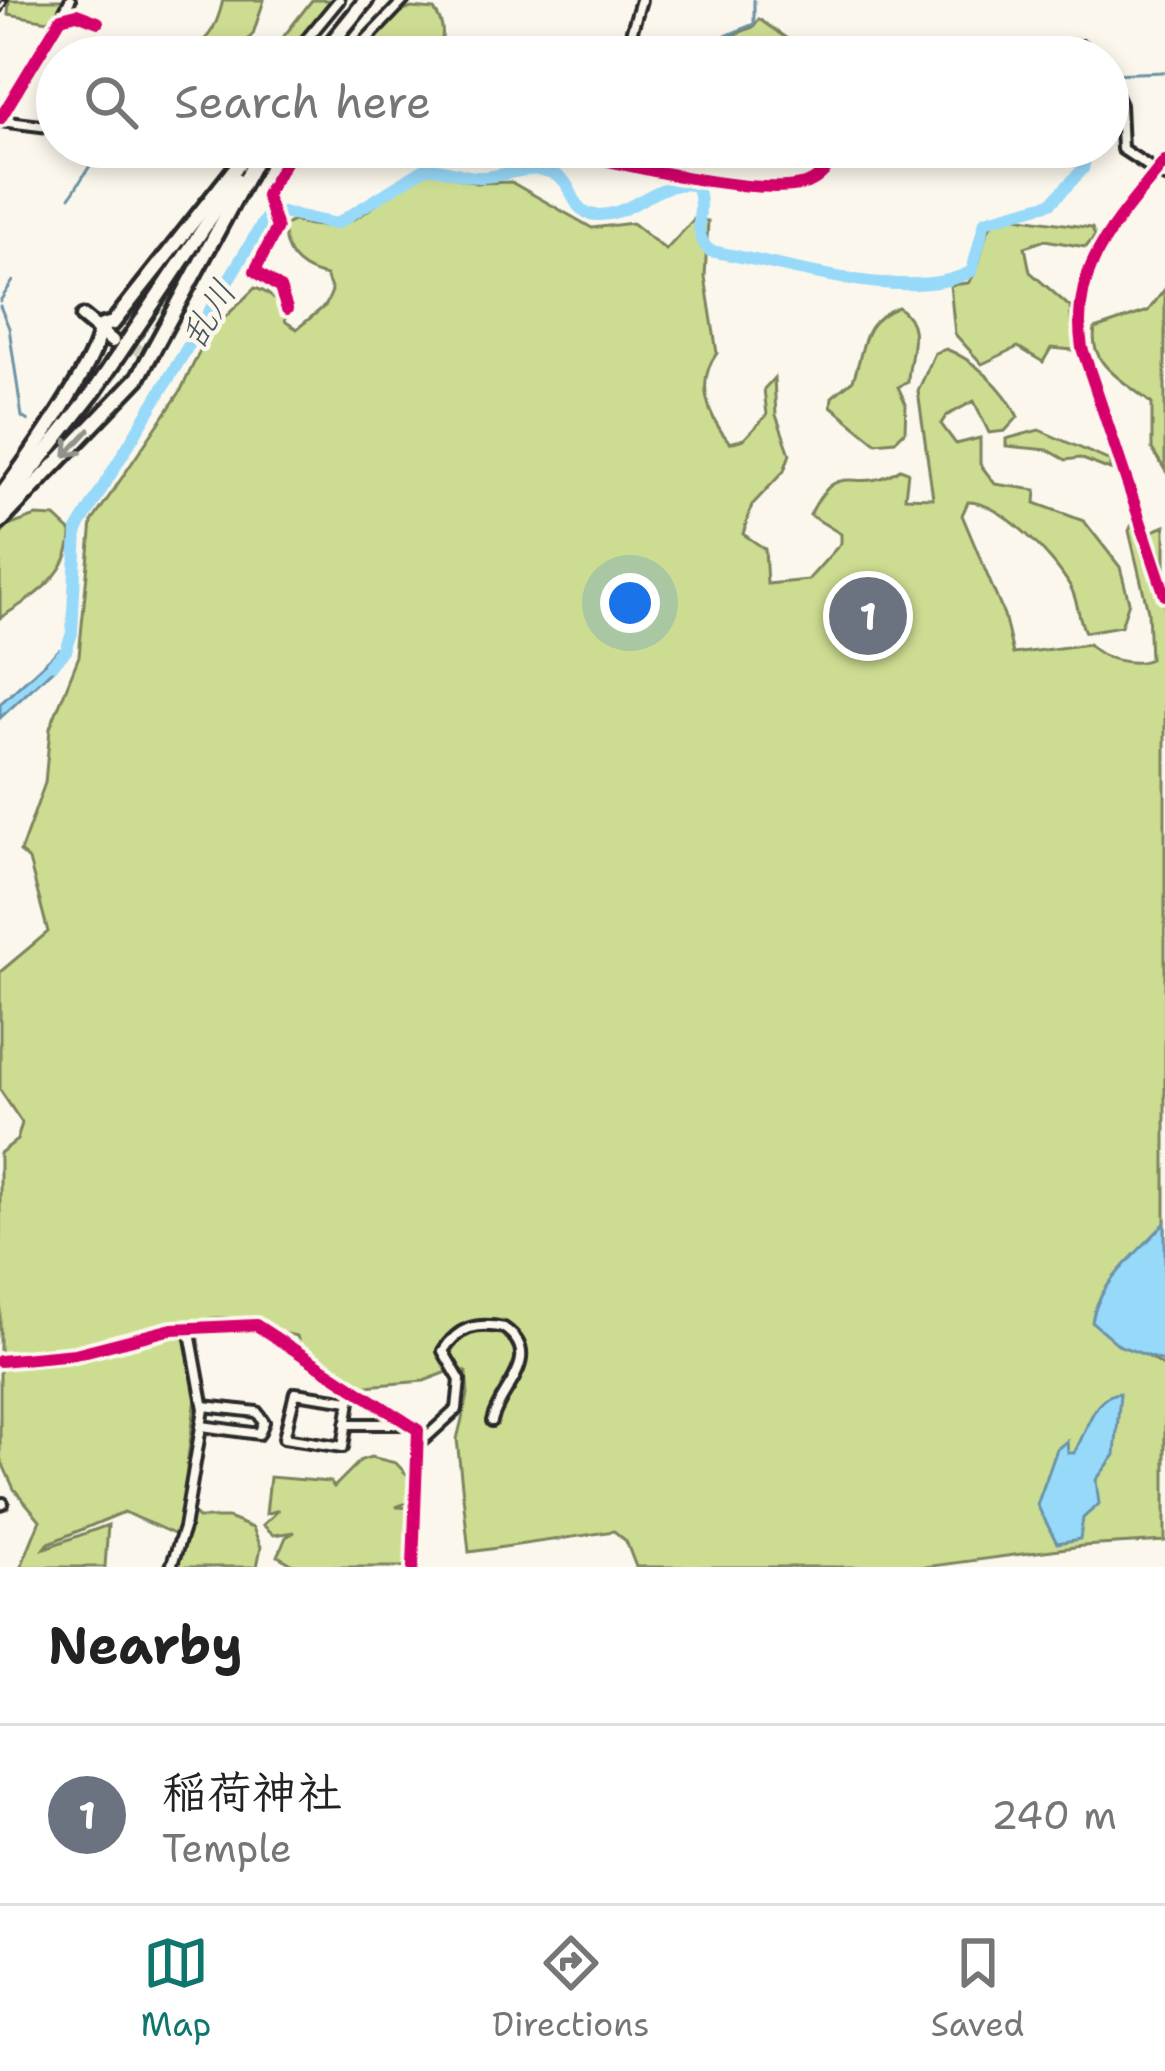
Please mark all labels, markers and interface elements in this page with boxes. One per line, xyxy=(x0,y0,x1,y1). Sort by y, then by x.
search box xyxy=(36,36,1129,168)
icon: search xyxy=(78,69,144,135)
text: Search here xyxy=(174,72,431,132)
water label: 乱川 xyxy=(168,271,248,357)
one-way arrow xyxy=(63,428,91,458)
pin: 1 xyxy=(829,571,907,661)
your location xyxy=(600,573,660,633)
text: Nearby xyxy=(48,1611,243,1679)
text: 稲荷神社 xyxy=(162,1762,342,1822)
text: 1 xyxy=(78,1789,96,1841)
text: 240 m xyxy=(991,1789,1117,1841)
text: Temple xyxy=(162,1822,292,1874)
tab: Map xyxy=(141,1930,211,2047)
tab: Directions xyxy=(492,1930,650,2047)
tab: Saved xyxy=(931,1930,1024,2047)

